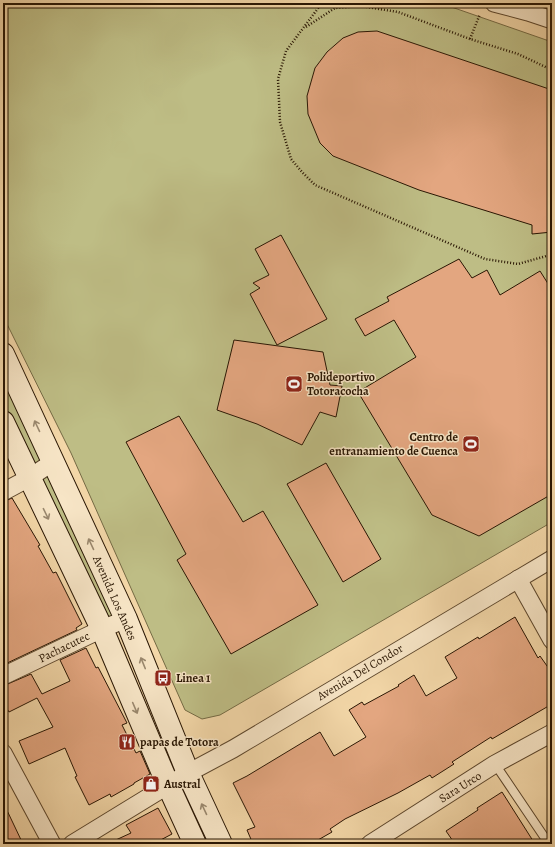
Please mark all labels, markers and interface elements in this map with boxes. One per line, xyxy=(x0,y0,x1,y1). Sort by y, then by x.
place label: Polideportivo Totoracocha xyxy=(307,369,375,399)
sports icon: Polideportivo Totoracocha xyxy=(284,374,304,394)
one-way arrow xyxy=(33,421,40,433)
place label: Centro de entranamiento de Cuenca xyxy=(329,429,458,459)
sports icon: Centro de entranamiento de Cuenca xyxy=(461,434,481,454)
one-way arrow xyxy=(43,507,50,519)
one-way arrow xyxy=(87,539,94,551)
street label: Avenida Los Andes xyxy=(89,552,141,643)
street label: Pachacutec xyxy=(36,628,92,666)
street label: Avenida Del Condor xyxy=(313,640,406,705)
one-way arrow xyxy=(139,658,147,670)
bus stop icon: Linea 1 xyxy=(153,668,173,688)
place label: Linea 1 xyxy=(176,670,211,686)
one-way arrow xyxy=(132,702,140,714)
restaurant icon: papas de Totora xyxy=(117,732,137,752)
place label: papas de Totora xyxy=(140,734,219,750)
street label: Sara Urco xyxy=(436,768,484,806)
shop icon: Austral xyxy=(141,774,161,794)
place label: Austral xyxy=(163,776,201,792)
one-way arrow xyxy=(200,803,207,815)

